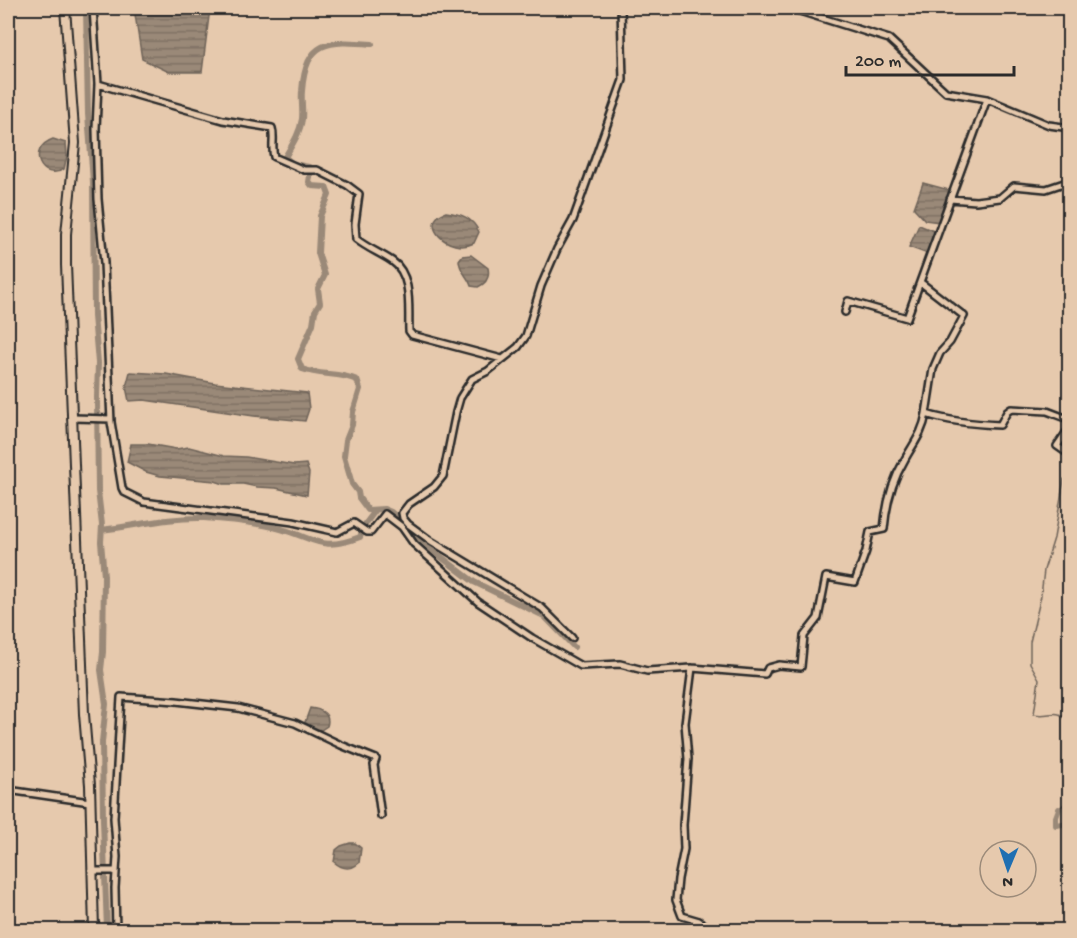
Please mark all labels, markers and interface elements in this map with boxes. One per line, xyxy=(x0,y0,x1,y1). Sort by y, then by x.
scale bar xyxy=(846,39,1014,77)
text: 200 m xyxy=(855,52,902,73)
north arrow xyxy=(978,839,1038,899)
text: N xyxy=(1001,871,1013,890)

